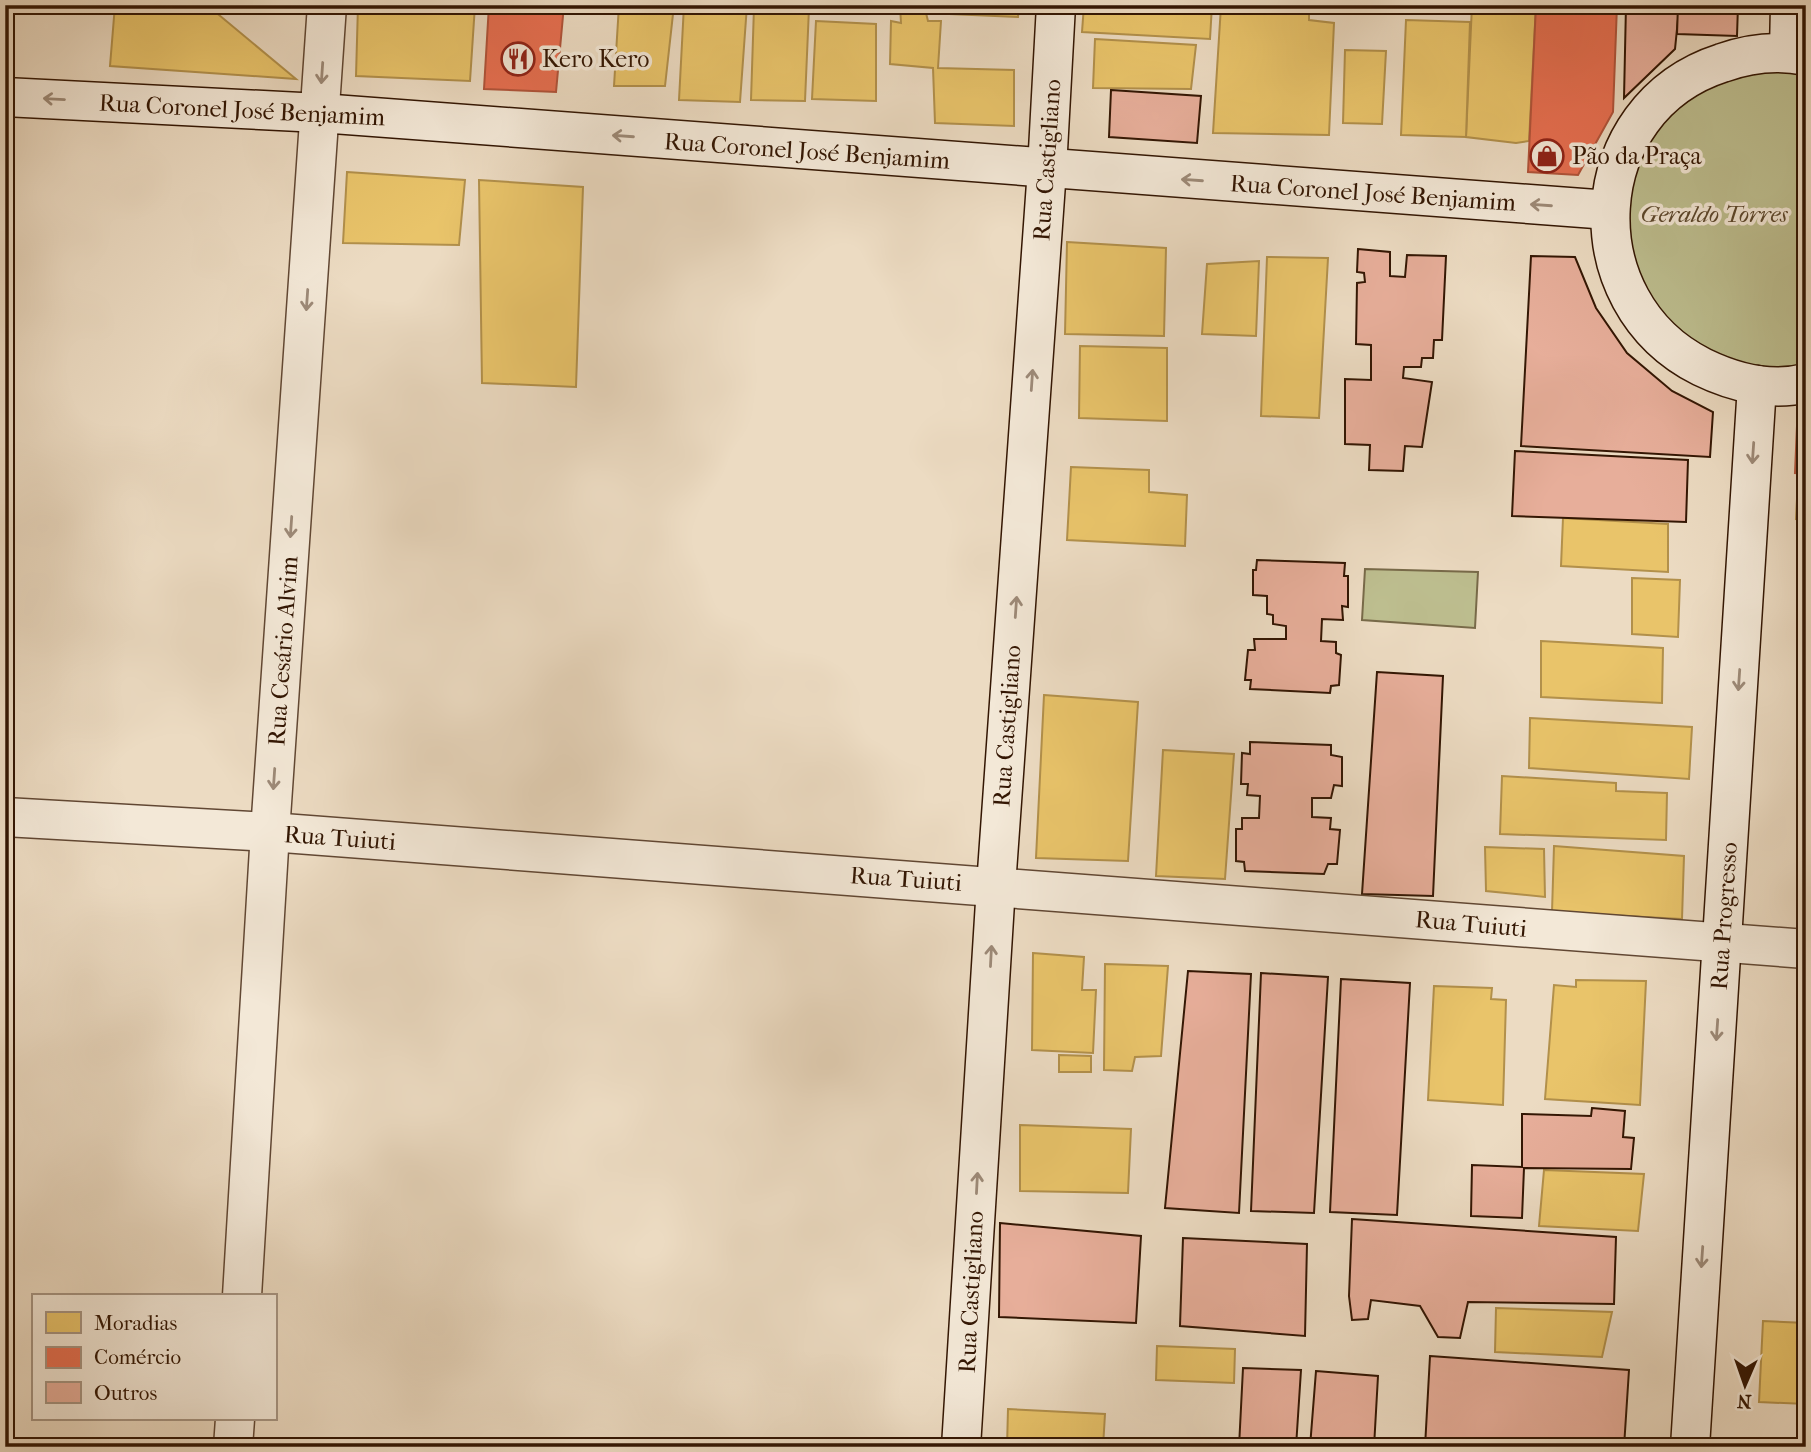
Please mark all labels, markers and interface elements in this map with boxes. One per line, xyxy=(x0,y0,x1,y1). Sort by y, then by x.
restaurant icon: Kero Kero xyxy=(499,40,537,78)
place label: Kero Kero xyxy=(542,45,649,73)
one-way arrow xyxy=(316,62,329,85)
street label: Rua Castigliano xyxy=(1027,78,1067,242)
street label: Rua Coronel José Benjamim xyxy=(98,89,386,131)
one-way arrow xyxy=(43,92,66,105)
street label: Rua Coronel José Benjamim xyxy=(663,127,951,175)
one-way arrow xyxy=(613,129,635,142)
shop icon: Pão da Praça xyxy=(1528,137,1566,175)
place label: Pão da Praça xyxy=(1572,142,1703,171)
street label: Rua Coronel José Benjamim xyxy=(1229,169,1517,217)
one-way arrow xyxy=(1181,173,1204,186)
one-way arrow xyxy=(1531,198,1553,211)
park label: Geraldo Torres xyxy=(1640,200,1788,228)
one-way arrow xyxy=(300,289,313,311)
one-way arrow xyxy=(1026,369,1039,392)
one-way arrow xyxy=(1746,441,1759,464)
one-way arrow xyxy=(284,515,297,538)
street label: Rua Cesário Alvim xyxy=(262,555,304,747)
one-way arrow xyxy=(1010,596,1023,619)
street label: Rua Castigliano xyxy=(987,644,1027,808)
one-way arrow xyxy=(1732,668,1745,691)
one-way arrow xyxy=(267,767,280,789)
street label: Rua Tuiuti xyxy=(283,820,397,856)
street label: Rua Progresso xyxy=(1705,841,1743,991)
street label: Rua Tuiuti xyxy=(849,861,963,897)
street label: Rua Tuiuti xyxy=(1414,905,1528,943)
one-way arrow xyxy=(985,945,998,968)
one-way arrow xyxy=(1710,1018,1723,1040)
one-way arrow xyxy=(971,1172,984,1195)
street label: Rua Castigliano xyxy=(953,1210,989,1374)
one-way arrow xyxy=(1695,1245,1708,1267)
legend xyxy=(32,1294,276,1420)
text: Moradias xyxy=(94,1311,177,1335)
text: Comércio xyxy=(94,1345,181,1369)
north arrow xyxy=(1710,1350,1780,1420)
text: Outros xyxy=(94,1381,157,1405)
text: N xyxy=(1736,1390,1752,1412)

